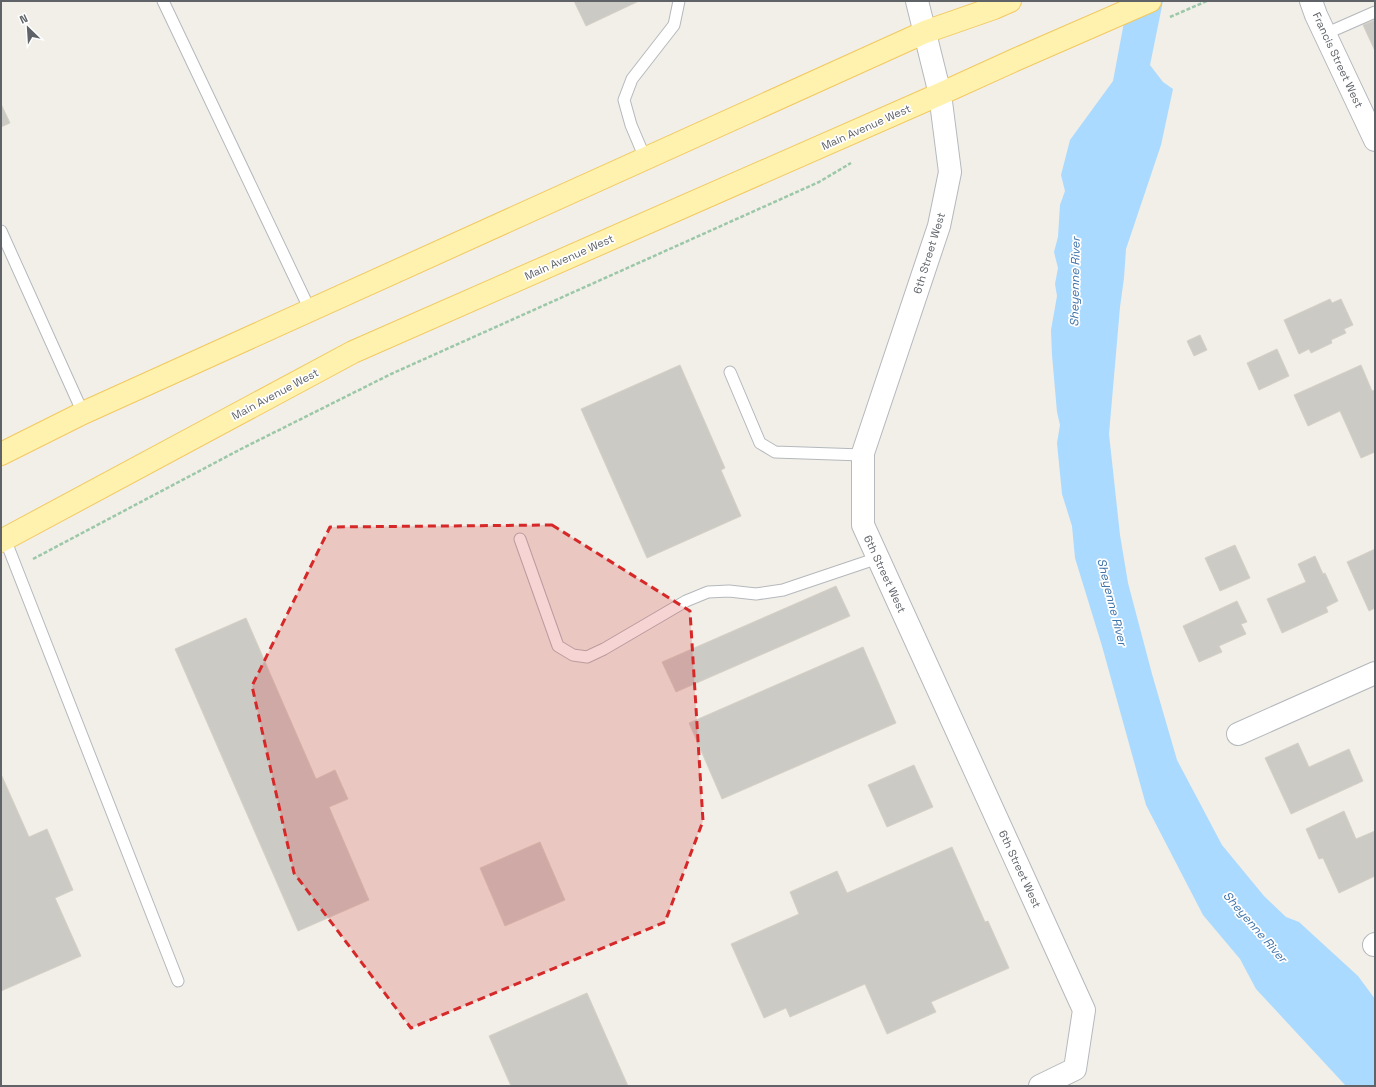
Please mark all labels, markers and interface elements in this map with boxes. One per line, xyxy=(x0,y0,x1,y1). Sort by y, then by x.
north arrow xyxy=(8,8,48,48)
street label: Francis Street West xyxy=(1310,10,1366,110)
text: N xyxy=(17,11,30,27)
street label: Main Avenue West xyxy=(819,101,913,153)
street label: 6th Street West xyxy=(910,211,948,295)
street label: Main Avenue West xyxy=(522,231,616,283)
water label: Sheyenne River xyxy=(1066,236,1084,327)
street label: Main Avenue West xyxy=(229,365,321,423)
street label: 6th Street West xyxy=(861,533,909,615)
water label: Sheyenne River xyxy=(1093,557,1131,649)
street label: 6th Street West xyxy=(996,828,1044,910)
water label: Sheyenne River xyxy=(1220,888,1291,967)

